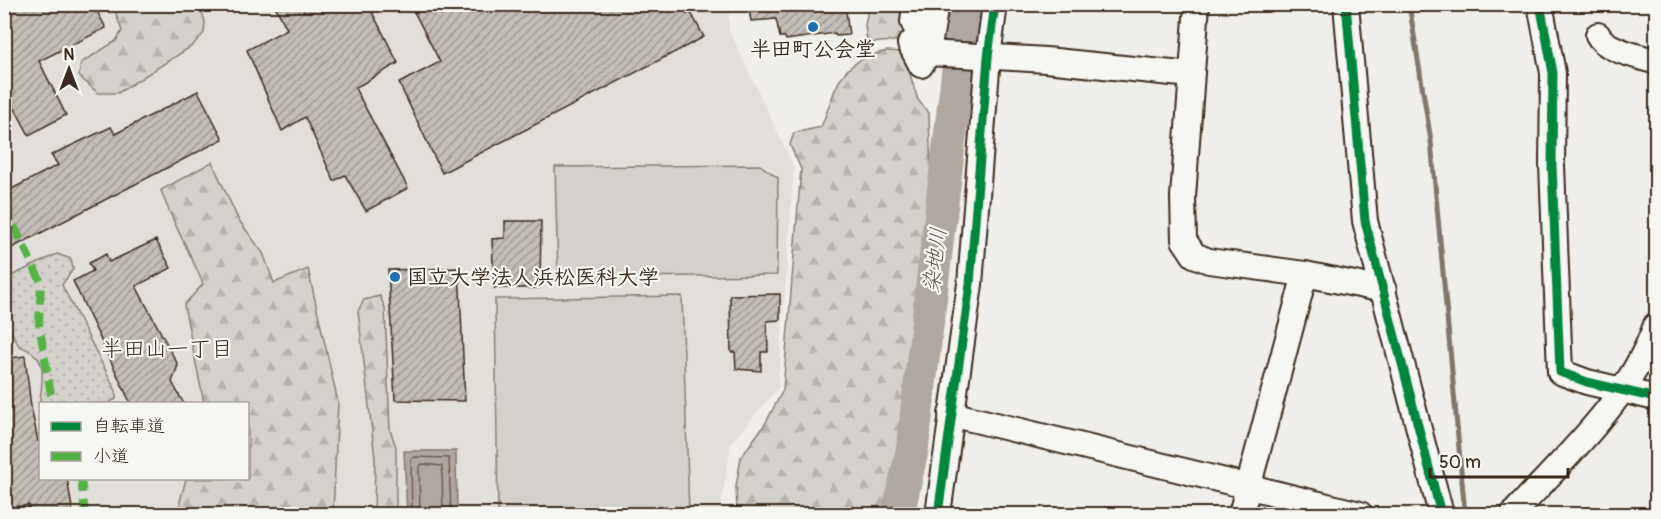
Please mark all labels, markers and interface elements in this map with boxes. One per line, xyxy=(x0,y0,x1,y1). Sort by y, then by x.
marker: 半田町公会堂 xyxy=(806,20,820,34)
place label: 半田町公会堂 xyxy=(750,36,876,63)
north arrow xyxy=(39,39,99,99)
text: N xyxy=(64,45,75,65)
water label: 染地川 xyxy=(917,226,953,294)
place label: 国立大学法人浜松医科大学 xyxy=(407,264,659,291)
marker: 国立大学法人浜松医科大学 xyxy=(388,270,402,284)
district label: 半田山一丁目 xyxy=(101,335,233,363)
legend xyxy=(39,402,249,480)
text: 自転車道 xyxy=(93,415,165,438)
scale bar xyxy=(1430,441,1568,479)
text: 小道 xyxy=(93,445,129,468)
text: 50 m xyxy=(1439,451,1481,474)

